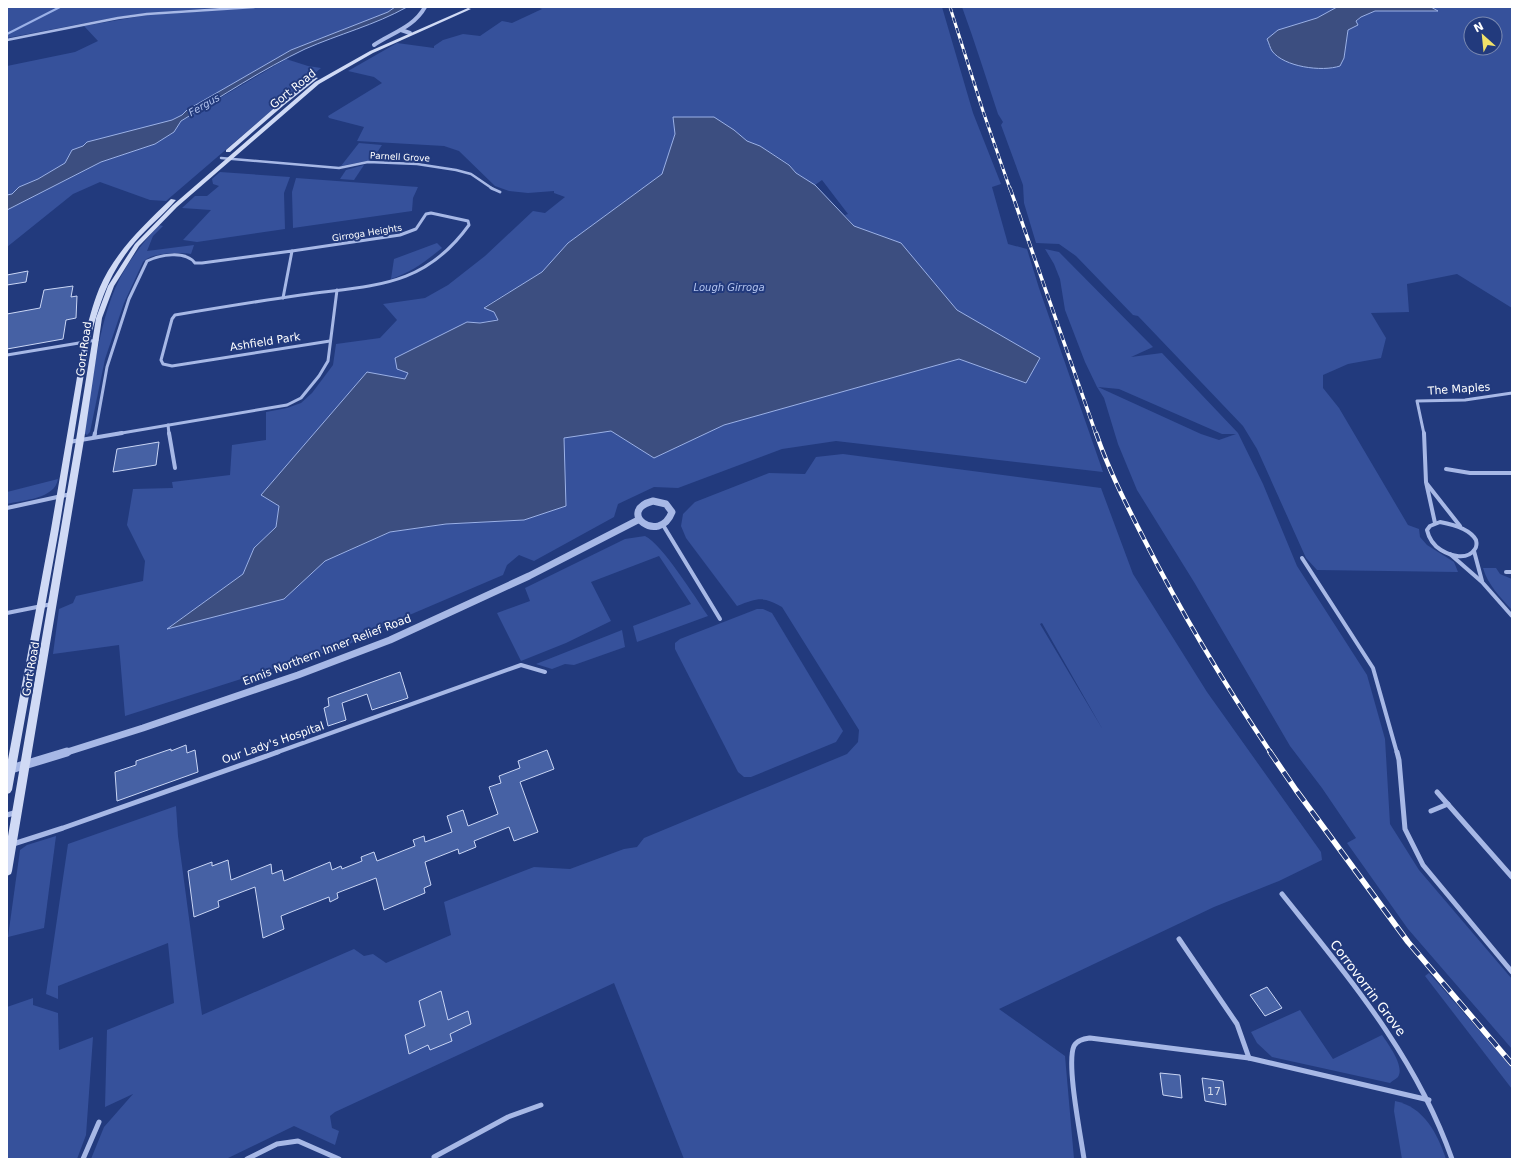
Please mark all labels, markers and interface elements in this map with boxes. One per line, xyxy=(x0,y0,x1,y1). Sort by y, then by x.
north arrow xyxy=(1463,16,1503,56)
text: N xyxy=(1472,20,1486,35)
street label: Gort Road xyxy=(267,67,319,111)
water label: Fergus xyxy=(187,92,221,118)
street label: Parnell Grove xyxy=(370,150,431,164)
street label: Girroga Heights xyxy=(331,222,403,243)
water label: Lough Girroga xyxy=(693,282,765,293)
street label: Gort Road xyxy=(74,321,94,377)
street label: Ashfield Park xyxy=(229,330,302,354)
street label: The Maples xyxy=(1426,380,1491,398)
street label: Ennis Northern Inner Relief Road xyxy=(241,612,413,688)
street label: Gort Road xyxy=(20,641,42,697)
street label: Our Lady's Hospital xyxy=(220,719,326,767)
street label: Corrovorrin Grove xyxy=(1327,937,1409,1039)
house number: 17 xyxy=(1207,1085,1221,1098)

